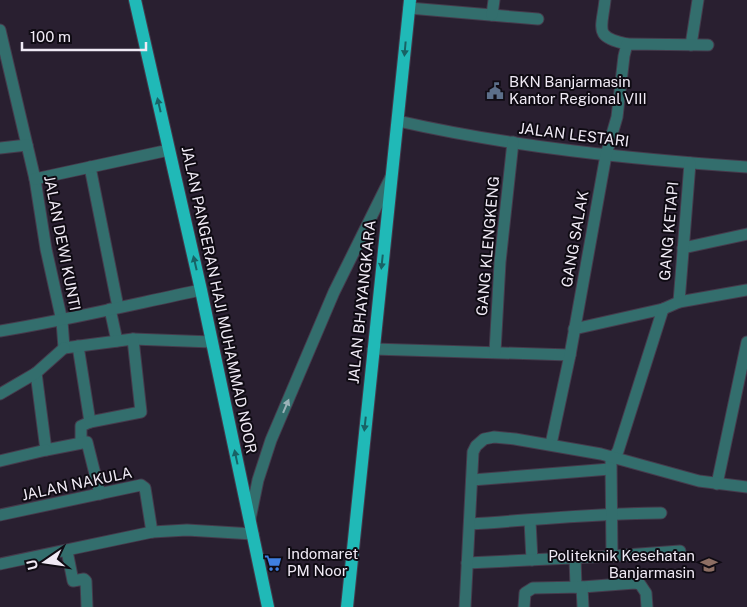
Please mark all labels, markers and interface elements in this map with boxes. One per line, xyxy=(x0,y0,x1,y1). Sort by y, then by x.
scale bar xyxy=(22,20,146,52)
text: 100 m xyxy=(30,28,71,45)
one-way arrow xyxy=(401,41,409,57)
place label: BKN Banjarmasin Kantor Regional VIII xyxy=(509,73,647,107)
public building icon: BKN Banjarmasin Kantor Regional VIII xyxy=(485,81,505,101)
one-way arrow xyxy=(155,97,163,112)
street label: JALAN LESTARI xyxy=(518,119,630,150)
street label: JALAN PANGERAN HAJI MUHAMMAD NOOR xyxy=(179,145,260,455)
street label: JALAN DEWI KUNTI xyxy=(41,174,84,312)
street label: GANG KLENGKENG xyxy=(473,175,502,317)
street label: GANG KETAPI xyxy=(656,181,681,281)
street label: GANG SALAK xyxy=(558,189,591,289)
street label: JALAN BHAYANGKARA xyxy=(344,219,379,385)
one-way arrow xyxy=(378,255,386,271)
one-way arrow xyxy=(191,256,199,271)
one-way arrow xyxy=(282,399,290,413)
one-way arrow xyxy=(361,416,369,432)
one-way arrow xyxy=(232,449,240,464)
street label: JALAN NAKULA xyxy=(20,463,134,504)
north arrow xyxy=(20,537,70,587)
place label: Indomaret PM Noor xyxy=(287,545,358,579)
place label: Politeknik Kesehatan Banjarmasin xyxy=(548,547,695,581)
supermarket icon: Indomaret PM Noor xyxy=(263,553,283,573)
school or university icon: Politeknik Kesehatan Banjarmasin xyxy=(699,555,719,575)
text: U xyxy=(23,558,41,572)

